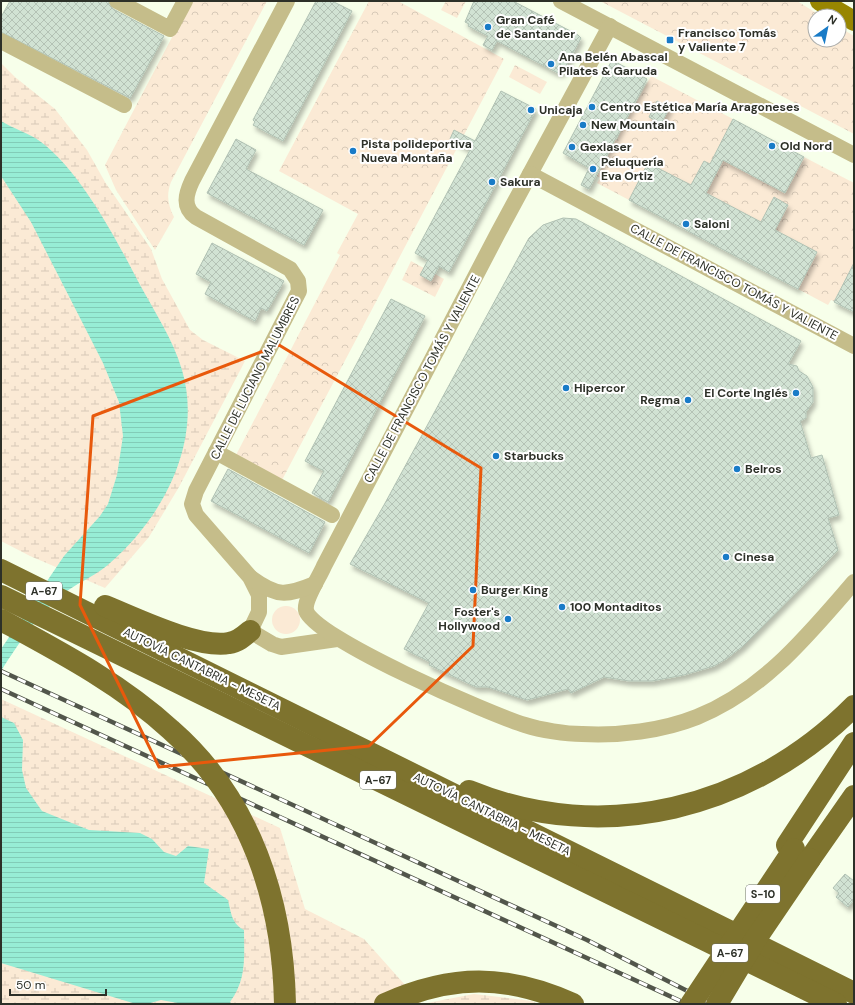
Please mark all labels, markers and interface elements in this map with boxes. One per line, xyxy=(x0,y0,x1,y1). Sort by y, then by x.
north arrow xyxy=(807,8,847,48)
place label: Gran Café de Santander xyxy=(496,12,575,42)
text: N xyxy=(825,12,840,28)
marker: Gran Café de Santander xyxy=(483,22,493,32)
place label: Francisco Tomás y Valiente 7 xyxy=(678,25,777,55)
marker: Francisco Tomás y Valiente 7 xyxy=(665,35,675,45)
place label: Ana Belén Abascal Pilates & Garuda xyxy=(559,49,668,79)
marker: Ana Belén Abascal Pilates & Garuda xyxy=(546,59,556,69)
place label: Centro Estética María Aragoneses xyxy=(600,99,800,115)
place label: Unicaja xyxy=(539,102,583,118)
marker: Centro Estética María Aragoneses xyxy=(587,102,597,112)
marker: Unicaja xyxy=(526,105,536,115)
place label: New Mountain xyxy=(591,117,675,133)
marker: New Mountain xyxy=(578,120,588,130)
place label: Pista polideportiva Nueva Montaña xyxy=(361,136,472,166)
place label: Old Nord xyxy=(780,138,832,154)
place label: Gexlaser xyxy=(580,139,632,155)
marker: Old Nord xyxy=(767,141,777,151)
marker: Gexlaser xyxy=(567,142,577,152)
marker: Pista polideportiva Nueva Montaña xyxy=(348,146,358,156)
place label: Peluquería Eva Ortiz xyxy=(601,154,664,184)
marker: Peluquería Eva Ortiz xyxy=(588,164,598,174)
place label: Sakura xyxy=(500,174,541,190)
marker: Sakura xyxy=(487,177,497,187)
place label: Saloni xyxy=(694,216,730,232)
marker: Saloni xyxy=(681,219,691,229)
street label: CALLE DE FRANCISCO TOMÁS Y VALIENTE xyxy=(627,220,841,344)
street label: CALLE DE FRANCISCO TOMÁS Y VALIENTE xyxy=(360,272,484,486)
street label: CALLE DE LUCIANO MALUMBRES xyxy=(207,294,303,462)
place label: Hipercor xyxy=(574,380,625,396)
marker: Hipercor xyxy=(561,383,571,393)
place label: El Corte Inglés xyxy=(704,385,788,401)
marker: El Corte Inglés xyxy=(791,388,801,398)
place label: Regma xyxy=(640,392,680,408)
marker: Regma xyxy=(683,395,693,405)
place label: Starbucks xyxy=(504,448,564,464)
marker: Starbucks xyxy=(491,451,501,461)
place label: Belros xyxy=(745,461,782,477)
marker: Belros xyxy=(732,464,742,474)
place label: Cinesa xyxy=(734,549,774,565)
marker: Cinesa xyxy=(721,552,731,562)
road number: A-67 xyxy=(26,582,62,600)
place label: Burger King xyxy=(481,582,548,598)
marker: Burger King xyxy=(468,585,478,595)
place label: 100 Montaditos xyxy=(570,599,662,615)
marker: 100 Montaditos xyxy=(557,602,567,612)
place label: Foster's Hollywood xyxy=(438,604,500,634)
marker: Foster's Hollywood xyxy=(503,614,513,624)
street label: AUTOVÍA CANTABRIA - MESETA xyxy=(121,624,284,714)
street label: AUTOVÍA CANTABRIA - MESETA xyxy=(411,769,574,859)
road number: A-67 xyxy=(360,771,396,789)
road number: S-10 xyxy=(746,885,780,903)
road number: A-67 xyxy=(712,944,748,962)
scale bar xyxy=(10,971,106,997)
text: 50 m xyxy=(16,977,45,993)

